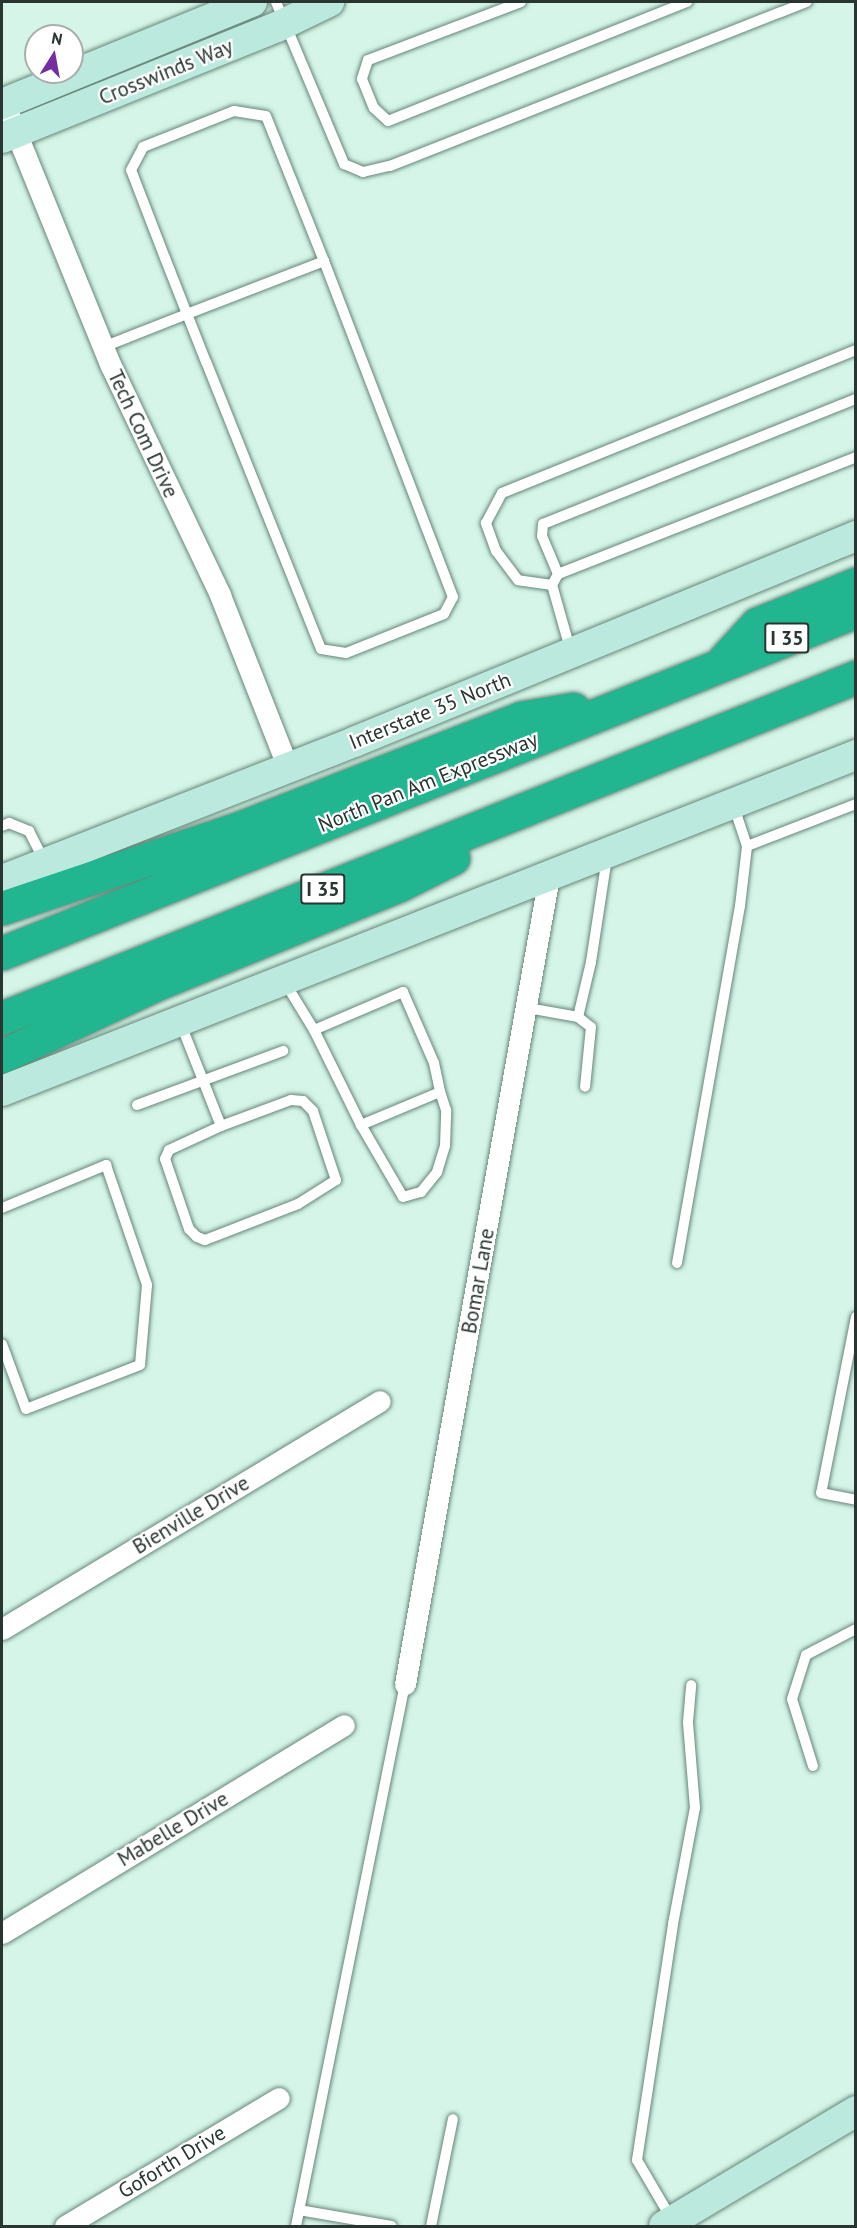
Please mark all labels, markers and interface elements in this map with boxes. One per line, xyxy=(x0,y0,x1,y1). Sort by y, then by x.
north arrow xyxy=(24,24,84,84)
text: N xyxy=(50,27,64,49)
street label: Crosswinds Way xyxy=(95,34,237,110)
street label: Tech Com Drive xyxy=(102,366,184,502)
road number: I 35 xyxy=(763,621,811,655)
street label: Interstate 35 North xyxy=(345,667,515,755)
street label: North Pan Am Expressway xyxy=(314,726,542,838)
road number: I 35 xyxy=(299,872,347,906)
street label: Bomar Lane xyxy=(456,1226,500,1336)
street label: Bienville Drive xyxy=(128,1470,254,1560)
street label: Mabelle Drive xyxy=(113,1786,233,1872)
street label: Goforth Drive xyxy=(114,2120,230,2204)

